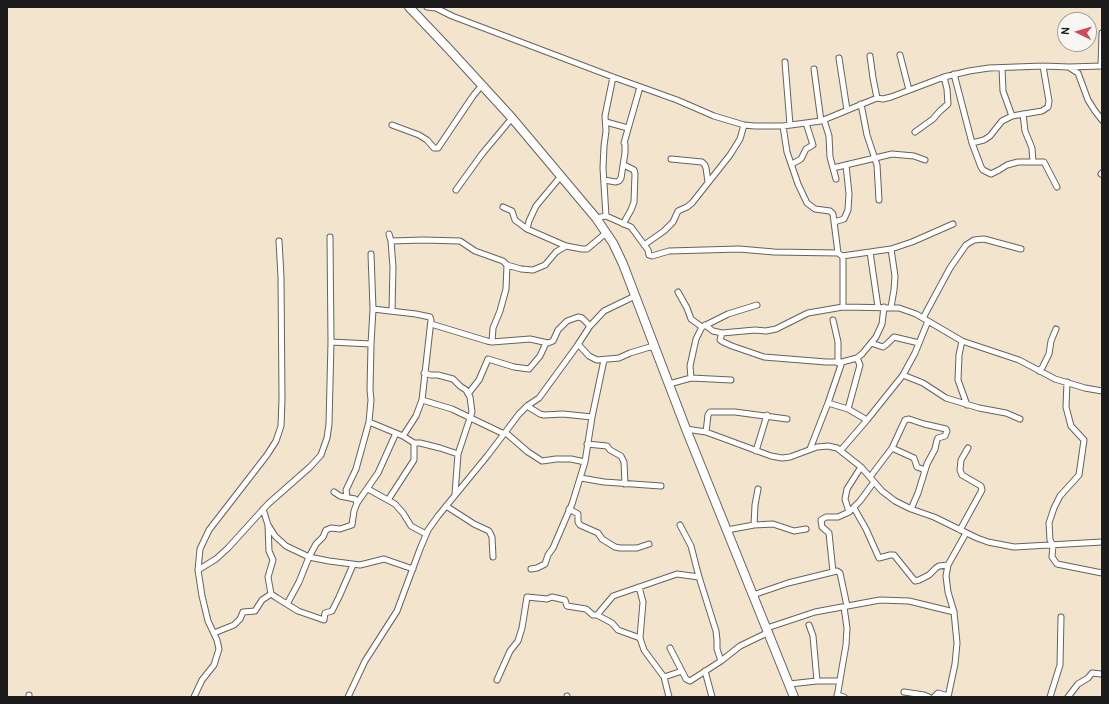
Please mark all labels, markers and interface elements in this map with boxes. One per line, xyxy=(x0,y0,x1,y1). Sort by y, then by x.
north arrow xyxy=(1057,12,1097,52)
text: N xyxy=(1059,27,1072,35)

